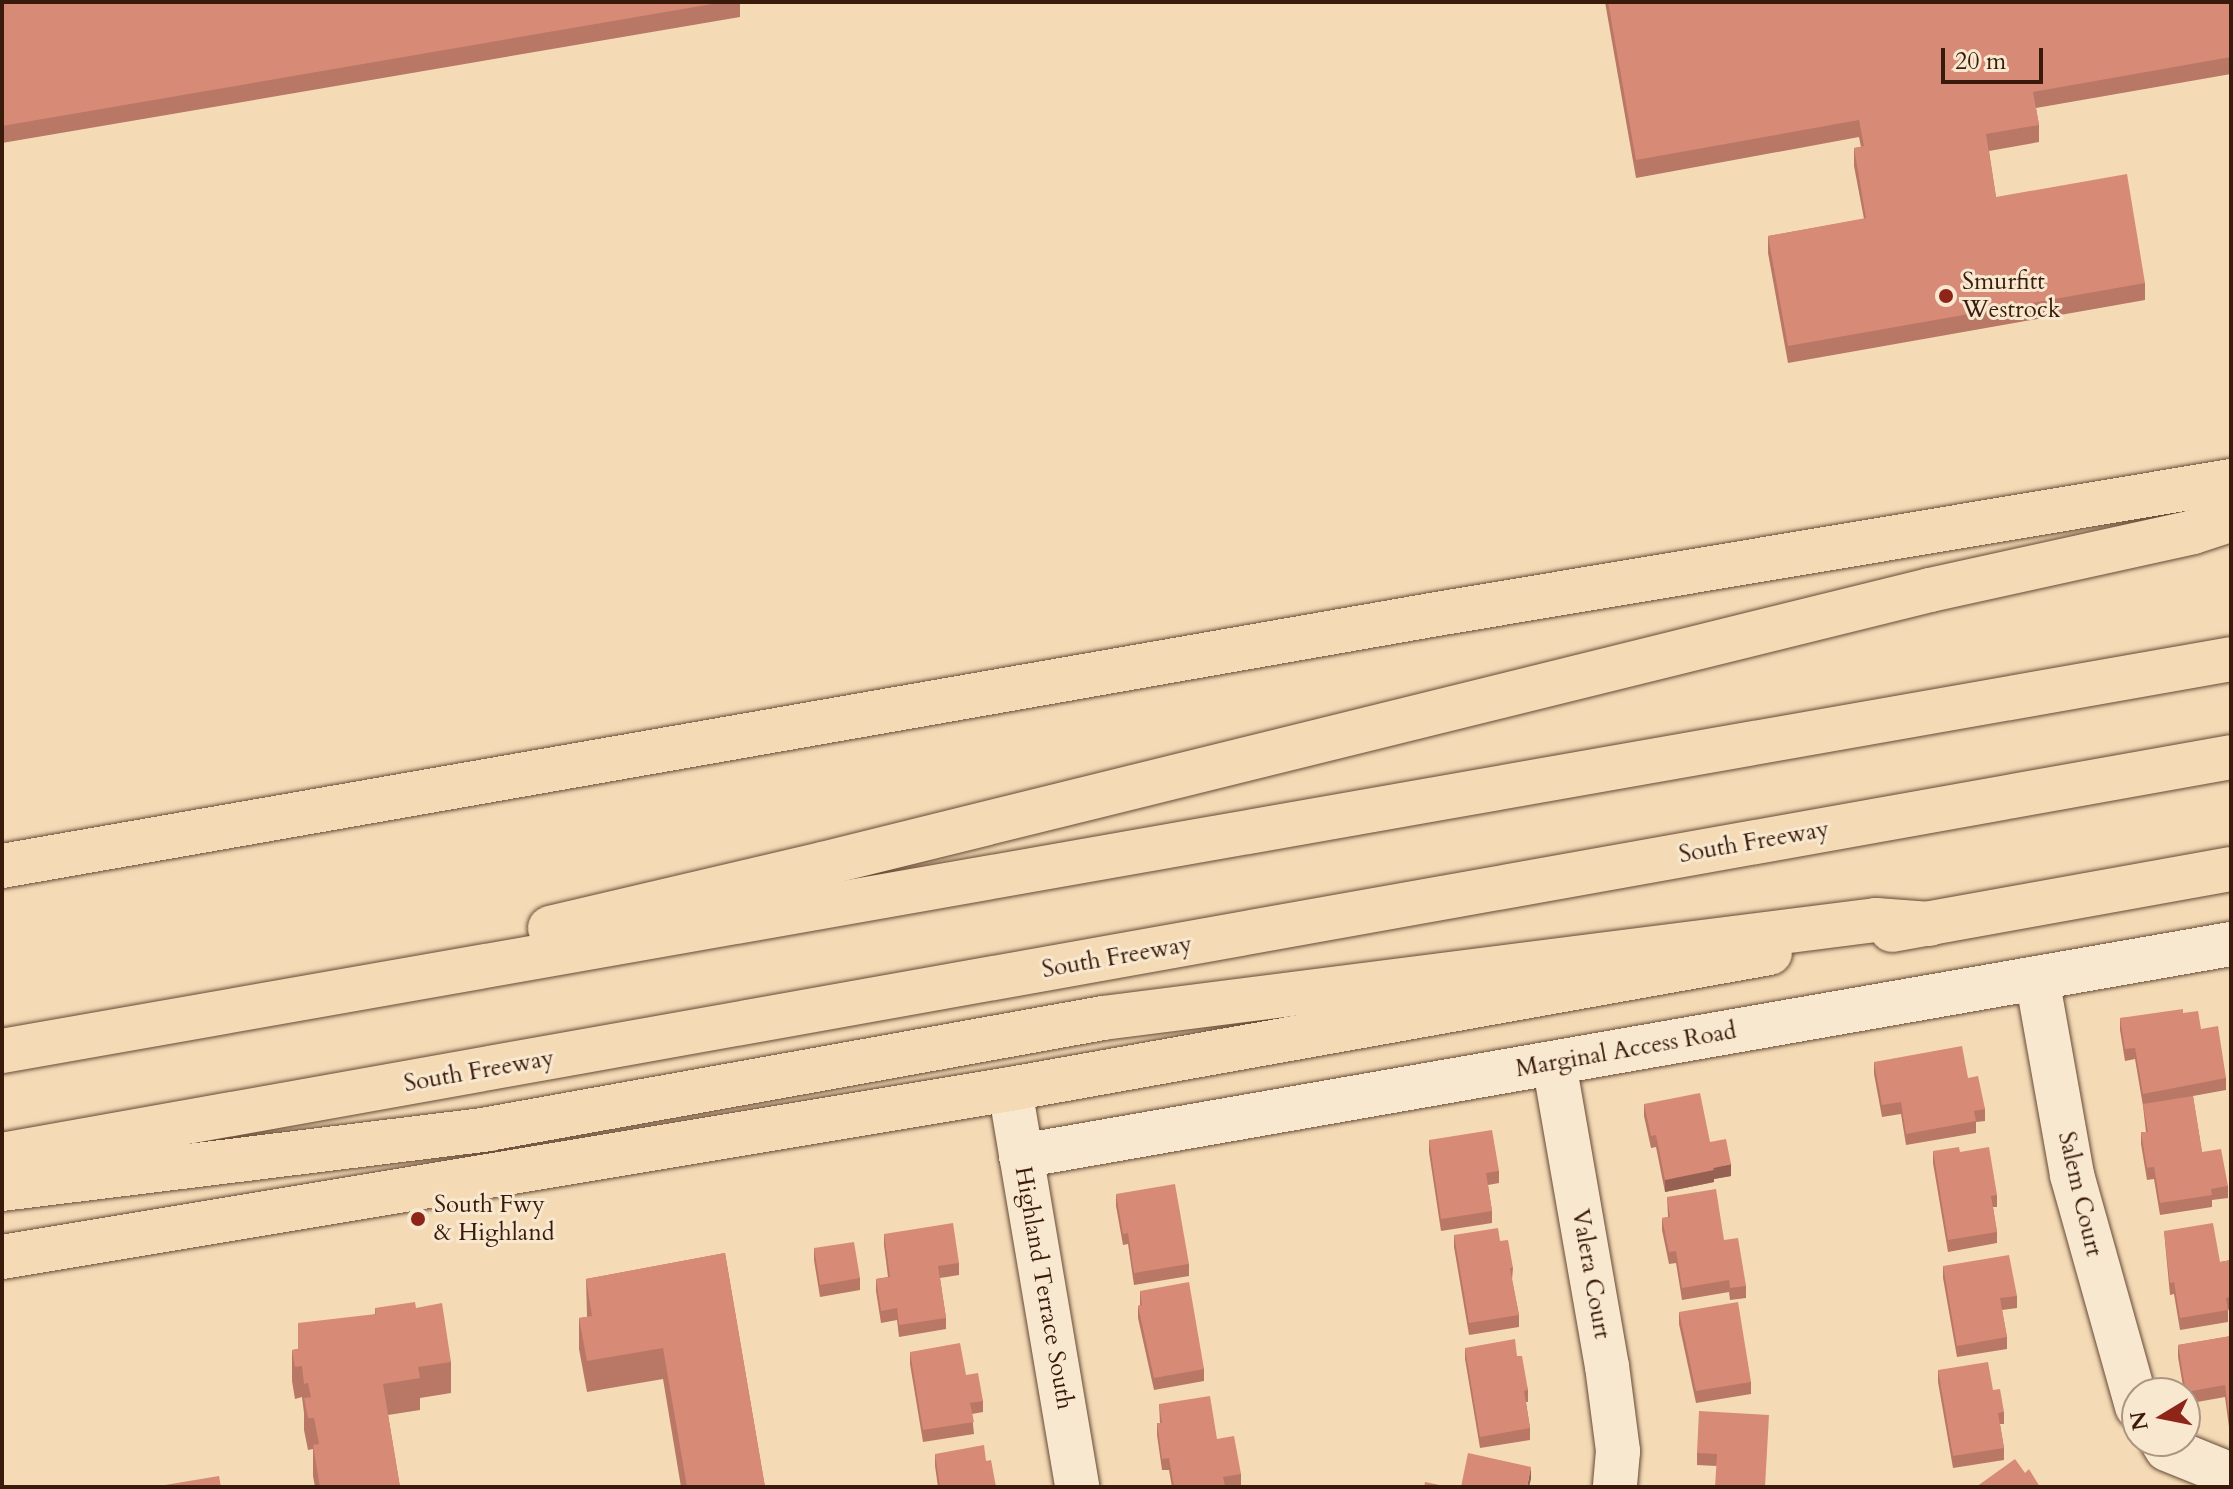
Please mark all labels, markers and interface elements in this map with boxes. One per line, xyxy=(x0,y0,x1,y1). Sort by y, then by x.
scale bar xyxy=(1945,32,2047,82)
text: 20 m xyxy=(1955,45,2006,78)
place label: Smurfitt Westrock xyxy=(1962,268,2061,324)
marker: Smurfitt Westrock xyxy=(1937,287,1955,305)
street label: South Freeway xyxy=(1677,815,1831,869)
street label: South Freeway xyxy=(1040,930,1194,984)
street label: Marginal Access Road xyxy=(1513,1016,1739,1084)
street label: South Freeway xyxy=(402,1044,556,1098)
street label: Salem Court xyxy=(2052,1129,2108,1259)
street label: Highland Terrace South xyxy=(1008,1164,1080,1412)
place label: South Fwy & Highland xyxy=(434,1191,555,1247)
street label: Valera Court xyxy=(1565,1207,1617,1341)
marker: South Fwy & Highland xyxy=(409,1210,427,1228)
north arrow xyxy=(2121,1377,2201,1457)
text: N xyxy=(2123,1409,2156,1433)

